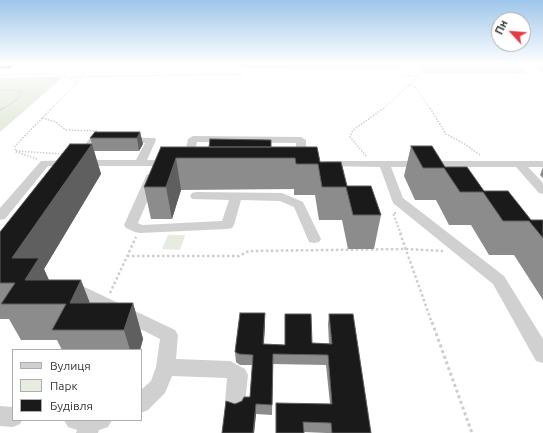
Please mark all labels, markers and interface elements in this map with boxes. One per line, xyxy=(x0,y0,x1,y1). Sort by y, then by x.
north arrow xyxy=(491,12,531,52)
text: Пн xyxy=(493,18,510,36)
legend xyxy=(12,349,142,421)
text: Вулиця xyxy=(50,359,91,372)
text: Парк xyxy=(50,379,78,392)
text: Будівля xyxy=(50,399,93,412)

